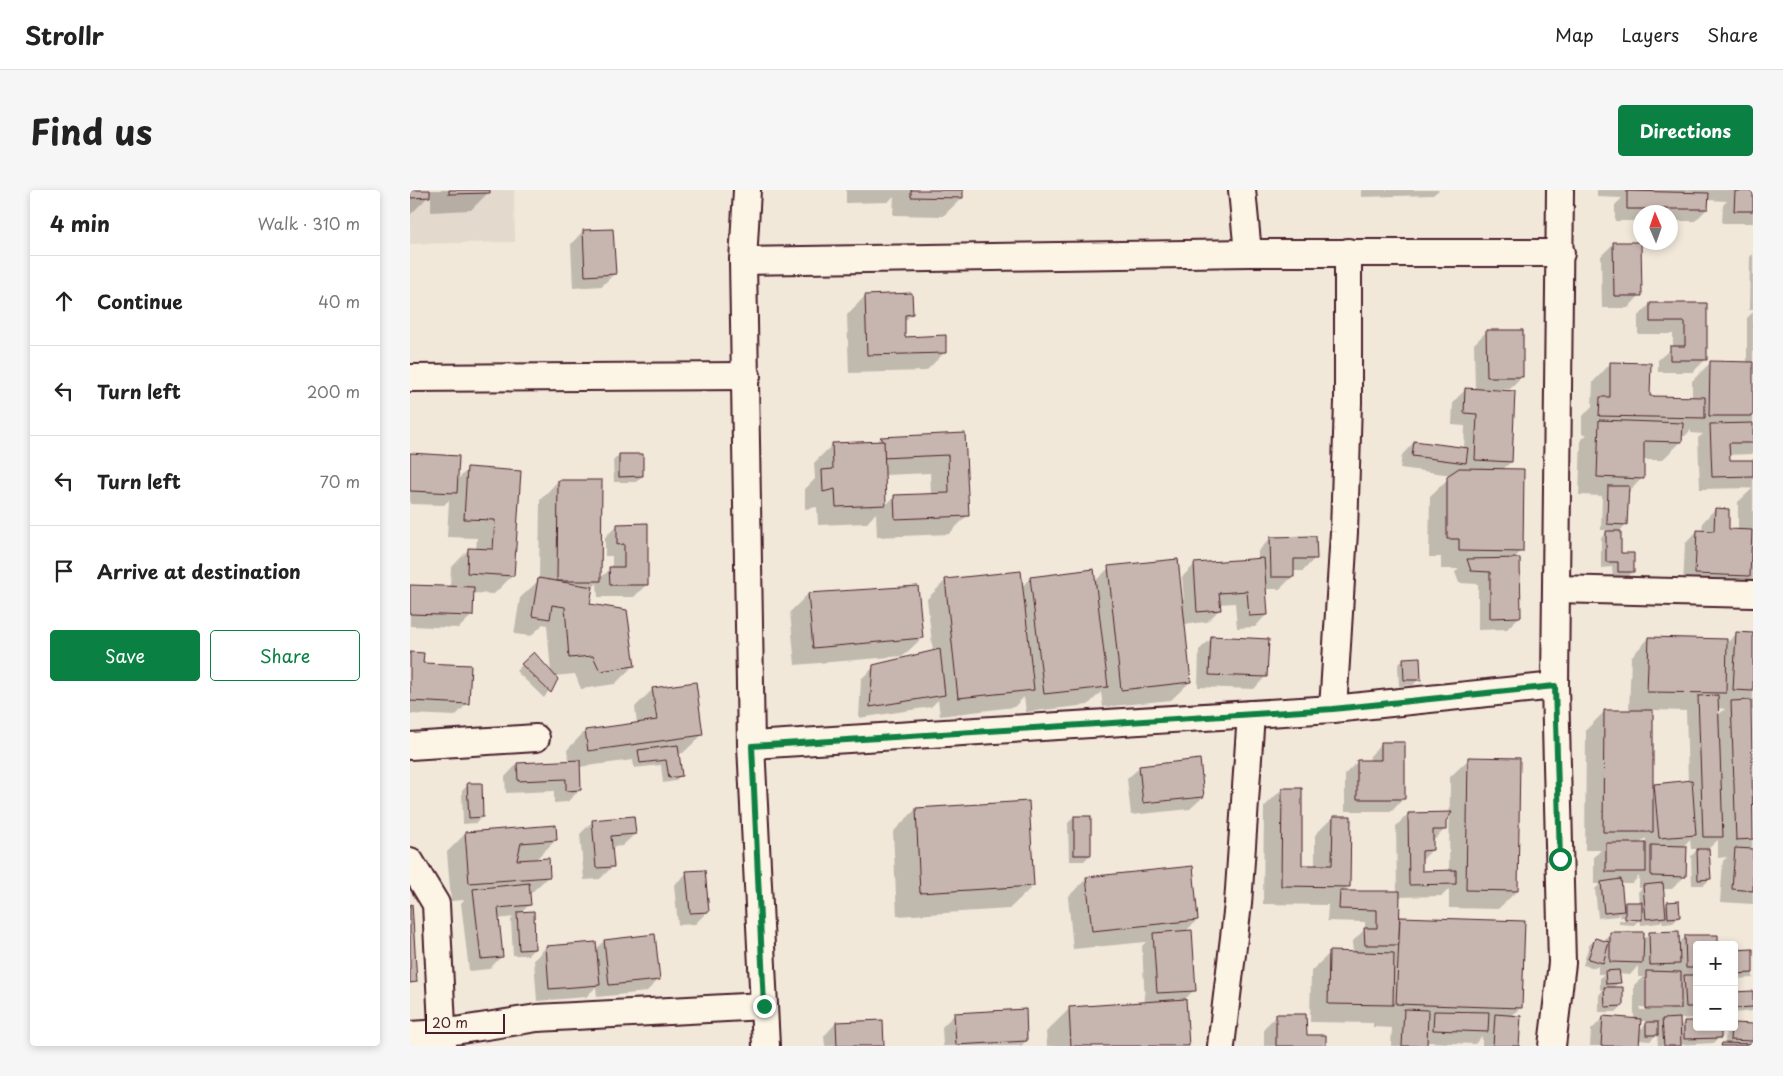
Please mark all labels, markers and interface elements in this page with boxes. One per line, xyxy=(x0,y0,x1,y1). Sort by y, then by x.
text: Strollr xyxy=(25,17,104,53)
text: Map xyxy=(1555,21,1594,48)
text: Layers xyxy=(1622,21,1679,48)
text: Share xyxy=(1707,21,1758,48)
text: Find us xyxy=(30,104,152,157)
button: Directions xyxy=(1618,105,1753,156)
north arrow xyxy=(1633,205,1678,250)
text: 4 min xyxy=(50,207,110,239)
text: Walk · 310 m xyxy=(258,211,360,235)
icon: ahead xyxy=(50,287,78,315)
text: Continue xyxy=(97,287,183,315)
text: 40 m xyxy=(318,289,360,313)
icon: left xyxy=(50,377,78,405)
text: Turn left xyxy=(97,377,181,405)
text: 200 m xyxy=(307,379,360,403)
icon: left xyxy=(50,467,78,495)
text: Turn left xyxy=(97,467,181,495)
text: 70 m xyxy=(320,469,360,493)
icon: arrive xyxy=(50,557,78,585)
text: Arrive at destination xyxy=(97,557,301,585)
button: Save xyxy=(50,630,200,681)
button: Share xyxy=(210,630,360,681)
route start xyxy=(1549,848,1572,871)
map controls xyxy=(1693,941,1738,1031)
button: + xyxy=(1693,941,1738,986)
button: − xyxy=(1693,986,1738,1031)
route end xyxy=(753,995,776,1018)
scale bar xyxy=(425,1011,505,1034)
text: 20 m xyxy=(432,1012,468,1033)

